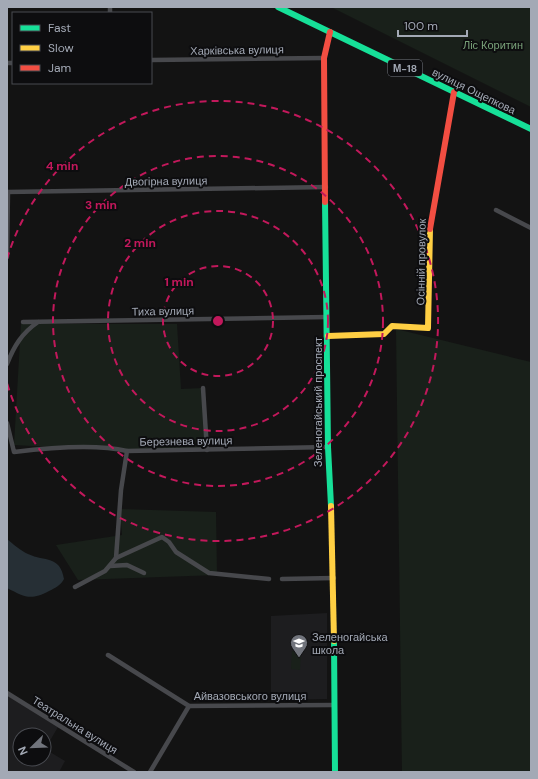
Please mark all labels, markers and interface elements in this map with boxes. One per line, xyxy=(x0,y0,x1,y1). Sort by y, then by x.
legend xyxy=(12,12,152,84)
scale bar xyxy=(398,12,467,38)
text: 100 m xyxy=(404,18,438,34)
text: Fast xyxy=(48,20,71,36)
park label: Ліс Коритин xyxy=(463,38,523,52)
text: Slow xyxy=(48,40,74,56)
street label: Харківська вулиця xyxy=(190,42,284,58)
text: Jam xyxy=(48,60,71,76)
road number: М-18 xyxy=(388,60,422,76)
street label: вулиця Ощепкова xyxy=(430,65,519,118)
text: 4 min xyxy=(46,158,78,174)
street label: Двогірна вулиця xyxy=(125,173,207,189)
text: 3 min xyxy=(85,197,117,213)
street label: Осінній провулок xyxy=(413,218,429,305)
text: 2 min xyxy=(124,235,156,251)
text: 1 min xyxy=(164,274,194,290)
street label: Тиха вулиця xyxy=(132,303,194,319)
centre of rings xyxy=(211,314,225,328)
street label: Зеленогайський проспект xyxy=(311,337,325,467)
street label: Березнева вулиця xyxy=(139,433,233,449)
place label: Зеленогайська школа xyxy=(312,630,388,657)
school or university icon: Зеленогайська школа xyxy=(289,633,309,658)
street label: Айвазовського вулиця xyxy=(194,689,306,703)
street label: Театральна вулиця xyxy=(30,693,120,757)
north arrow xyxy=(12,727,52,767)
text: N xyxy=(15,744,31,757)

